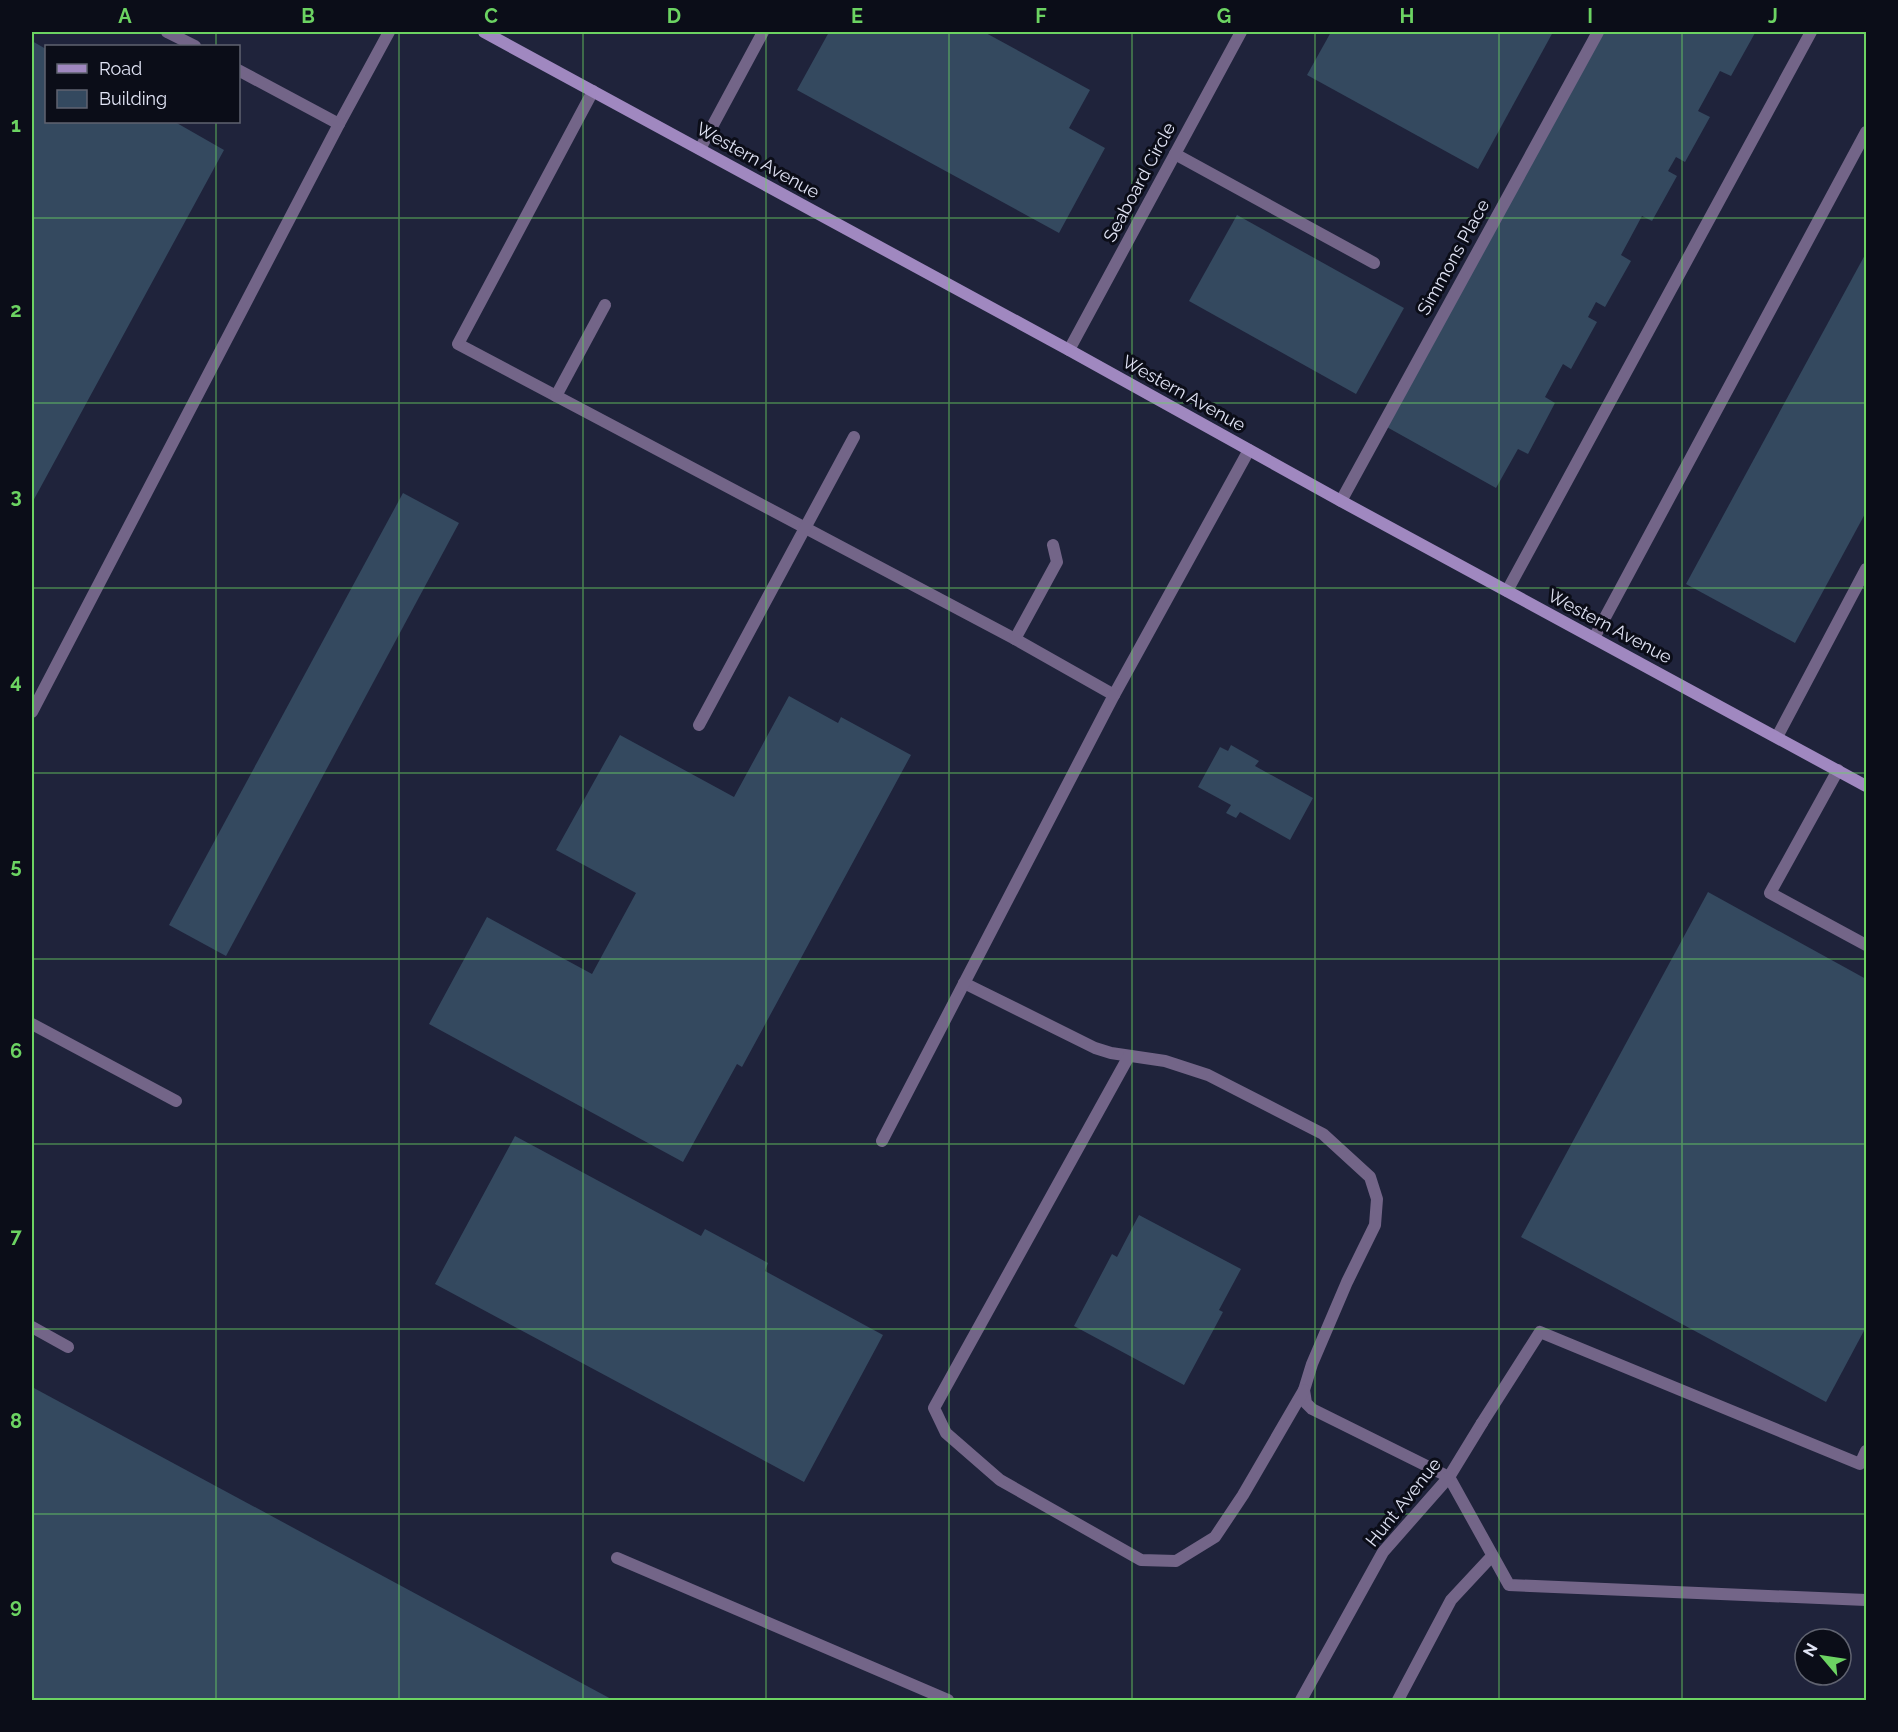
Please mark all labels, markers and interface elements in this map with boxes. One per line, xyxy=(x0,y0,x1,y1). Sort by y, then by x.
text: A xyxy=(118,4,132,28)
text: B xyxy=(301,4,315,28)
text: C xyxy=(484,4,498,28)
text: D xyxy=(667,4,681,28)
text: E xyxy=(851,4,863,28)
text: F xyxy=(1035,4,1047,28)
text: G xyxy=(1217,4,1231,28)
text: H xyxy=(1400,4,1414,28)
text: I xyxy=(1587,4,1593,28)
text: J xyxy=(1768,4,1778,28)
legend xyxy=(45,45,240,123)
text: Road xyxy=(99,58,142,79)
text: Building xyxy=(99,88,167,109)
text: 1 xyxy=(11,113,21,137)
street label: Western Avenue xyxy=(693,118,824,203)
street label: Seaboard Circle xyxy=(1099,118,1180,245)
street label: Simmons Place xyxy=(1413,195,1494,318)
text: 2 xyxy=(10,298,22,322)
street label: Western Avenue xyxy=(1119,351,1250,436)
text: 3 xyxy=(10,484,22,508)
street label: Western Avenue xyxy=(1544,584,1676,668)
text: 4 xyxy=(10,669,22,693)
text: 5 xyxy=(10,854,22,878)
text: 6 xyxy=(10,1039,22,1063)
text: 7 xyxy=(10,1224,22,1248)
text: 8 xyxy=(10,1409,22,1433)
street label: Hunt Avenue xyxy=(1361,1453,1445,1550)
text: 9 xyxy=(10,1594,22,1618)
north arrow xyxy=(1793,1627,1853,1687)
text: N xyxy=(1799,1640,1822,1660)

